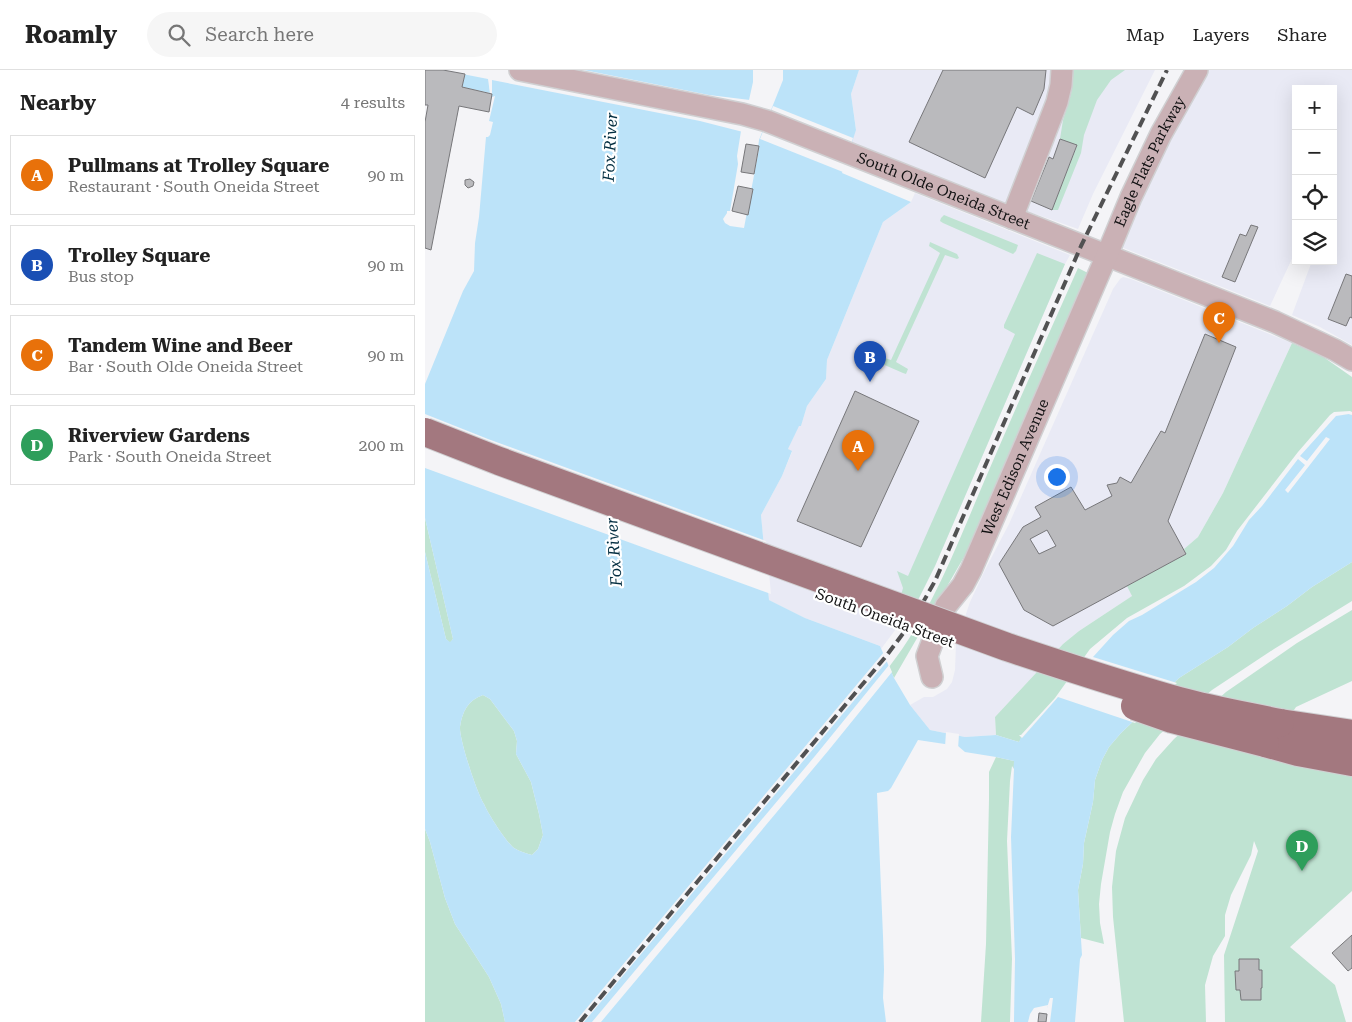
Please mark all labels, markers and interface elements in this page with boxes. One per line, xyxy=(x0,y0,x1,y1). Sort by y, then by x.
search box xyxy=(147,12,497,57)
text: Roamly xyxy=(25,21,117,49)
icon: search xyxy=(165,21,193,49)
text: Search here xyxy=(205,23,314,46)
text: Map xyxy=(1126,24,1165,45)
text: Layers xyxy=(1193,24,1249,45)
text: Share xyxy=(1277,24,1327,45)
map controls xyxy=(1292,85,1337,265)
button: + xyxy=(1292,85,1337,130)
text: Nearby xyxy=(20,91,96,115)
text: 4 results xyxy=(341,93,405,112)
street label: Eagle Flats Parkway xyxy=(1111,93,1189,230)
water label: Fox River xyxy=(599,112,621,183)
button: − xyxy=(1292,130,1337,175)
street label: South Olde Oneida Street xyxy=(854,148,1033,233)
text: Pullmans at Trolley Square xyxy=(68,154,329,177)
text: A xyxy=(31,166,43,185)
text: 90 m xyxy=(367,166,404,185)
button: locate xyxy=(1292,175,1337,220)
text: Restaurant · South Oneida Street xyxy=(68,177,319,196)
button: layers xyxy=(1292,220,1337,265)
text: Trolley Square xyxy=(68,244,210,267)
text: B xyxy=(31,256,43,275)
text: 90 m xyxy=(367,256,404,275)
text: Bus stop xyxy=(68,267,134,286)
pin: C xyxy=(1203,302,1235,343)
text: Tandem Wine and Beer xyxy=(68,334,293,357)
pin: B xyxy=(854,341,886,382)
text: C xyxy=(31,346,43,365)
text: 90 m xyxy=(367,346,404,365)
text: Bar · South Olde Oneida Street xyxy=(68,357,303,376)
street label: West Edison Avenue xyxy=(978,396,1053,538)
text: Riverview Gardens xyxy=(68,424,250,447)
pin: A xyxy=(842,430,874,471)
text: D xyxy=(31,436,43,455)
text: 200 m xyxy=(358,436,404,455)
text: Park · South Oneida Street xyxy=(68,447,272,466)
your location xyxy=(1044,464,1070,490)
water label: Fox River xyxy=(602,517,626,588)
street label: South Oneida Street xyxy=(813,585,957,652)
pin: D xyxy=(1286,830,1318,871)

